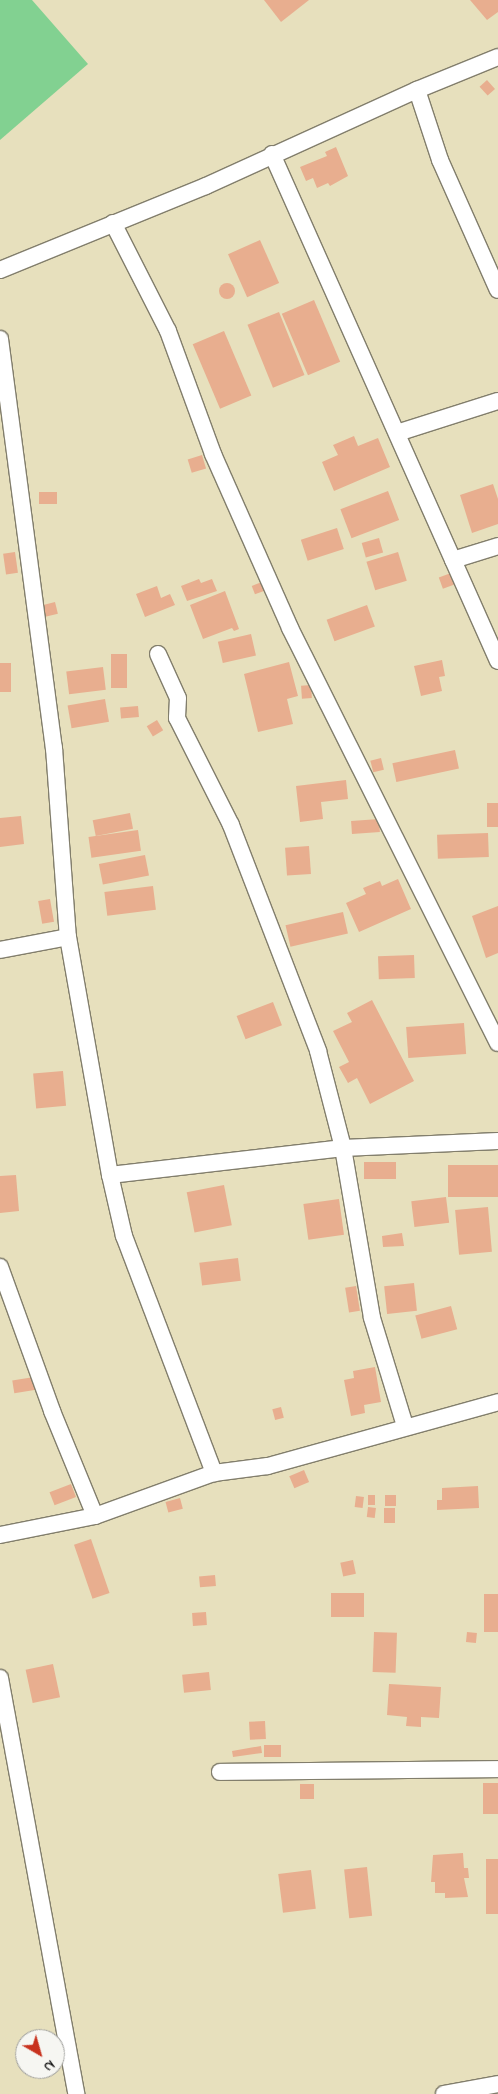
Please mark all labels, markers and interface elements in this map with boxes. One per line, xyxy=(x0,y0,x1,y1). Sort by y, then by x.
north arrow xyxy=(15,2029,65,2079)
text: N xyxy=(39,2054,59,2077)

